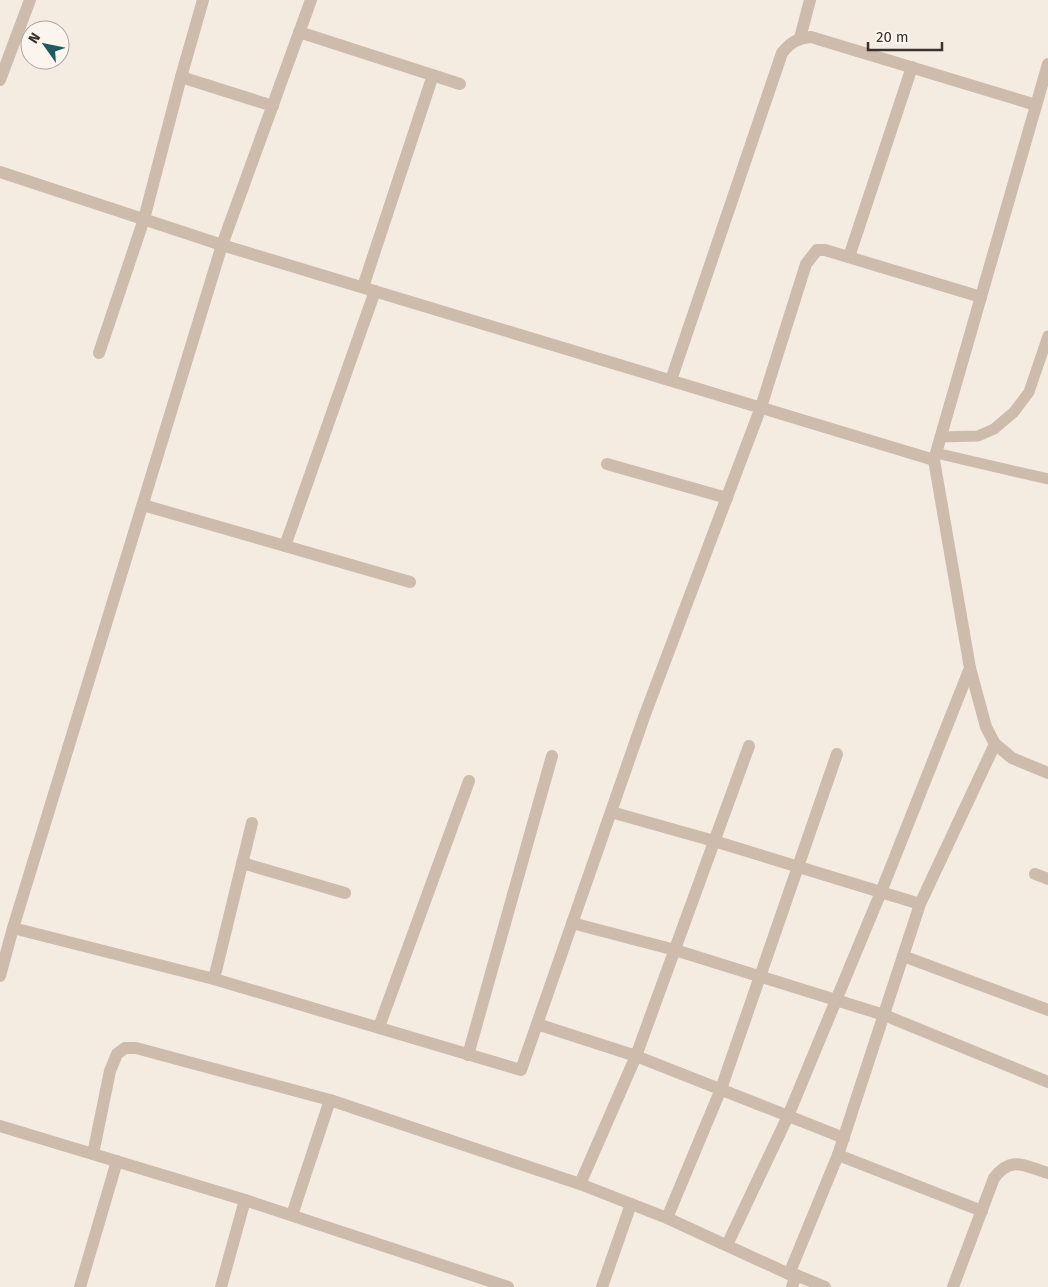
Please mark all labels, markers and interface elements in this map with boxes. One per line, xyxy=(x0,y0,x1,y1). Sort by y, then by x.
north arrow xyxy=(20,20,70,70)
scale bar xyxy=(868,20,942,52)
text: 20 m xyxy=(876,28,909,46)
text: N xyxy=(25,30,44,47)

